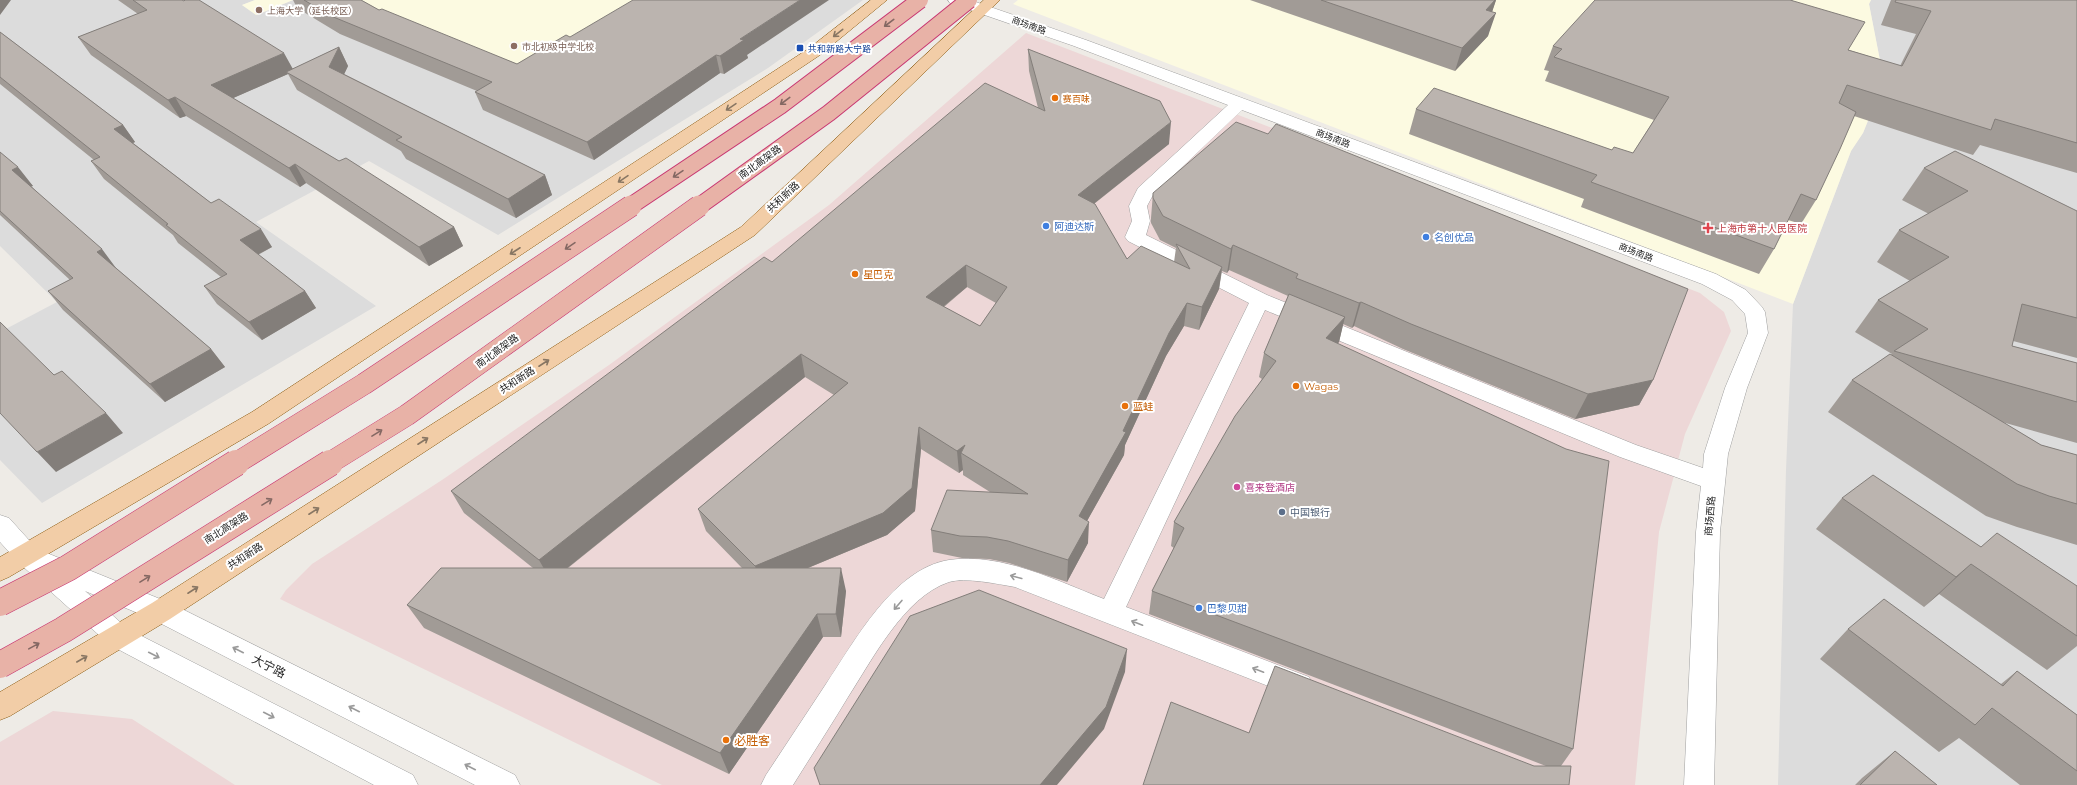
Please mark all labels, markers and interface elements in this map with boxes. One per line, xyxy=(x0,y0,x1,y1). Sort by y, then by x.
marker: 上海大学（延长校区） xyxy=(254,5,264,15)
place label: 上海大学（延长校区） xyxy=(267,5,357,16)
street label: 商场南路 xyxy=(1010,14,1048,36)
one-way arrow xyxy=(884,19,895,28)
one-way arrow xyxy=(833,28,844,37)
marker: 市北初级中学北校 xyxy=(509,41,519,51)
place label: 市北初级中学北校 xyxy=(522,41,595,52)
marker: 共和新路大宁路 xyxy=(795,43,805,53)
place label: 共和新路大宁路 xyxy=(808,43,871,54)
marker: 赛百味 xyxy=(1050,93,1060,103)
place label: 赛百味 xyxy=(1062,93,1090,104)
one-way arrow xyxy=(780,97,791,106)
one-way arrow xyxy=(726,103,737,111)
street label: 商场南路 xyxy=(1314,126,1352,150)
street label: 南北高架路 xyxy=(736,142,784,182)
one-way arrow xyxy=(672,170,683,178)
one-way arrow xyxy=(618,175,629,183)
street label: 共和新路 xyxy=(764,179,802,215)
place label: 阿迪达斯 xyxy=(1054,220,1094,233)
marker: 阿迪达斯 xyxy=(1041,221,1051,231)
marker: 上海市第十人民医院 xyxy=(1702,222,1714,234)
place label: 上海市第十人民医院 xyxy=(1717,222,1807,235)
place label: 名创优品 xyxy=(1434,231,1474,244)
marker: 名创优品 xyxy=(1421,232,1431,242)
street label: 商场南路 xyxy=(1617,240,1655,264)
one-way arrow xyxy=(564,242,575,251)
one-way arrow xyxy=(510,247,521,255)
place label: 星巴克 xyxy=(863,268,893,281)
marker: 星巴克 xyxy=(850,269,860,279)
street label: 南北高架路 xyxy=(473,331,521,371)
one-way arrow xyxy=(538,358,550,366)
street label: 共和新路 xyxy=(497,364,537,396)
place label: Wagas xyxy=(1304,380,1338,393)
marker: Wagas xyxy=(1291,381,1301,391)
place label: 蓝蛙 xyxy=(1133,400,1153,413)
marker: 蓝蛙 xyxy=(1120,401,1130,411)
one-way arrow xyxy=(372,429,383,438)
one-way arrow xyxy=(417,437,428,445)
place label: 喜来登酒店 xyxy=(1245,481,1295,494)
marker: 喜来登酒店 xyxy=(1232,482,1242,492)
street label: 商场西路 xyxy=(1702,496,1718,536)
one-way arrow xyxy=(261,498,273,506)
place label: 中国银行 xyxy=(1290,506,1330,519)
one-way arrow xyxy=(308,507,320,515)
marker: 中国银行 xyxy=(1277,507,1287,517)
street label: 南北高架路 xyxy=(201,509,251,547)
street label: 共和新路 xyxy=(225,540,265,572)
one-way arrow xyxy=(1009,573,1022,581)
one-way arrow xyxy=(139,575,150,583)
one-way arrow xyxy=(187,586,198,594)
one-way arrow xyxy=(893,600,902,610)
place label: 巴黎贝甜 xyxy=(1207,602,1247,615)
marker: 巴黎贝甜 xyxy=(1194,603,1204,613)
one-way arrow xyxy=(1132,619,1144,627)
one-way arrow xyxy=(28,642,40,650)
one-way arrow xyxy=(233,646,245,653)
street label: 大宁路 xyxy=(250,651,288,681)
one-way arrow xyxy=(148,652,160,660)
one-way arrow xyxy=(76,655,88,663)
one-way arrow xyxy=(1253,666,1265,674)
one-way arrow xyxy=(349,705,361,712)
one-way arrow xyxy=(263,712,275,720)
place label: 必胜客 xyxy=(734,733,770,748)
marker: 必胜客 xyxy=(721,735,731,745)
one-way arrow xyxy=(465,763,477,771)

